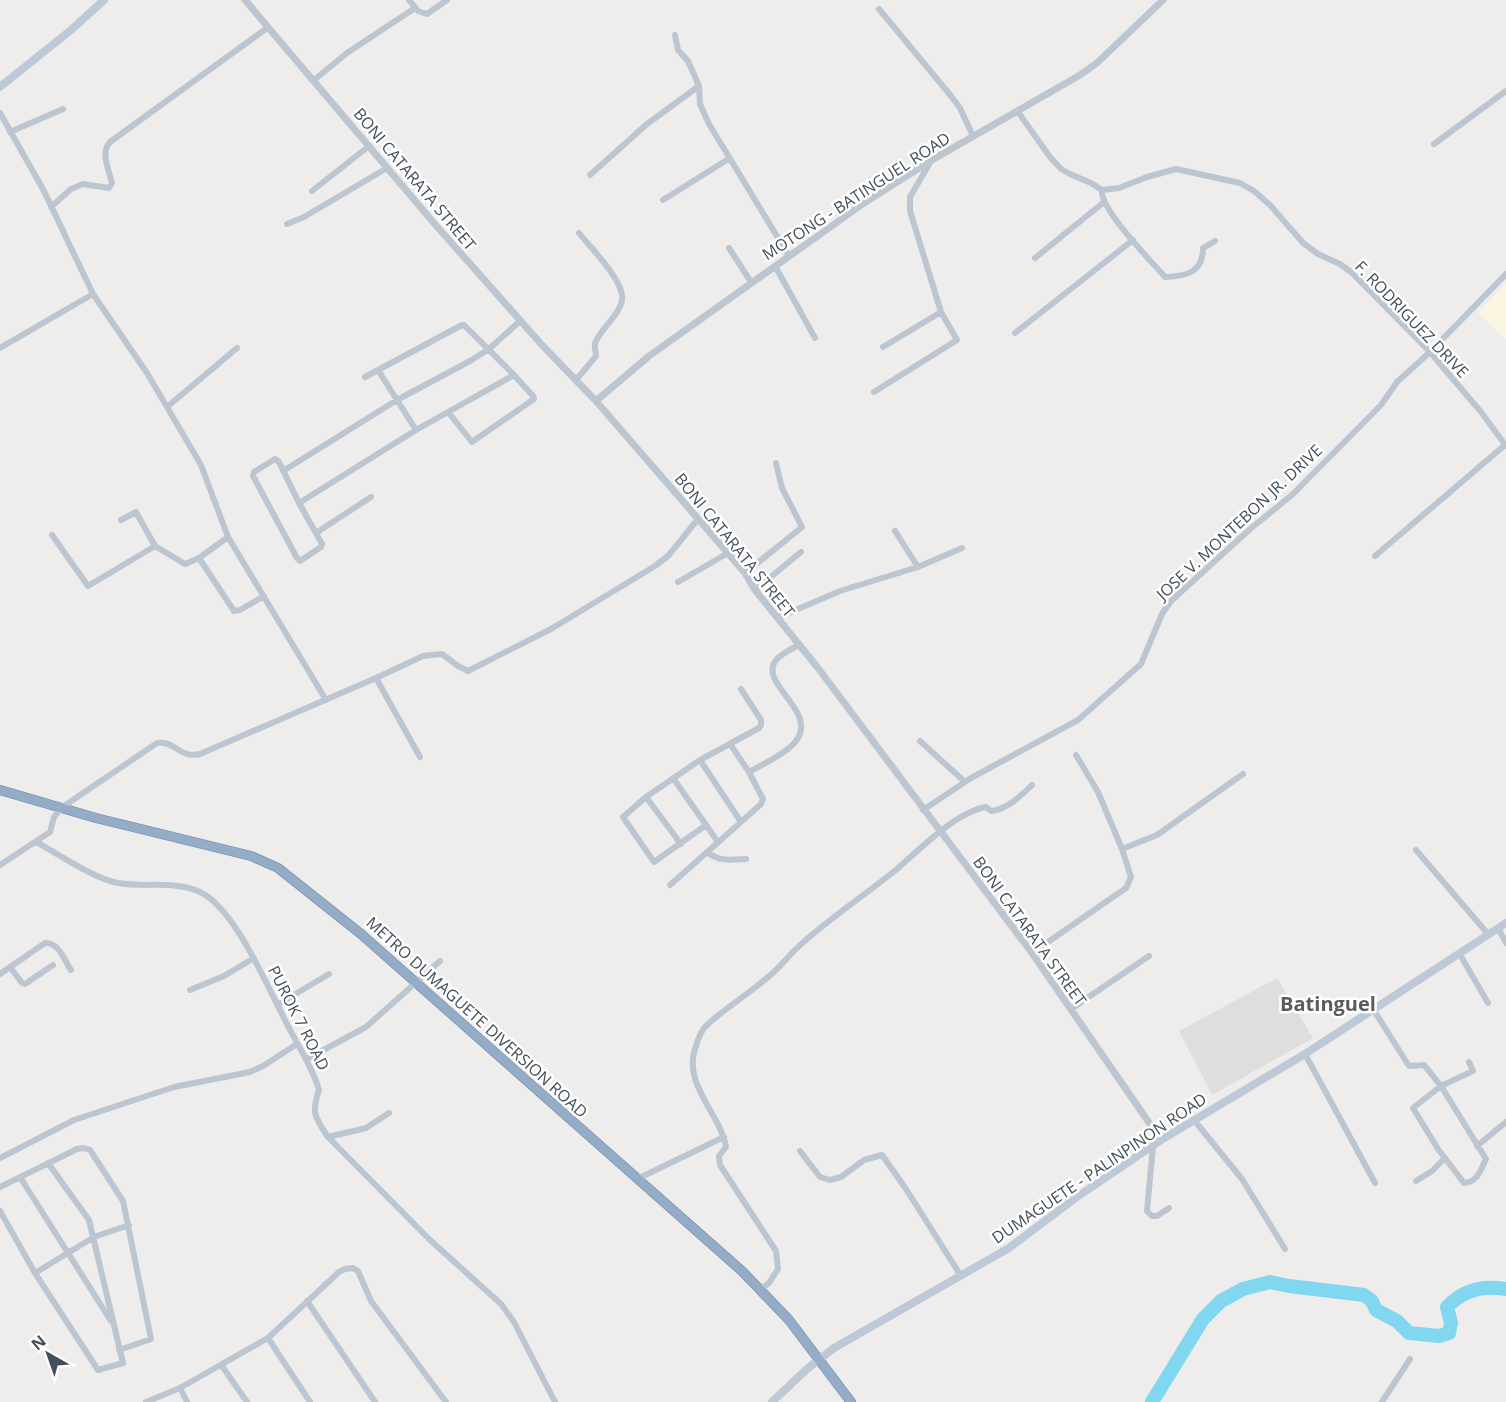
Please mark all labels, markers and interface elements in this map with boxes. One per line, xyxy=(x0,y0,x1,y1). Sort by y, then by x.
street label: BONI CATARATA STREET xyxy=(349,103,481,255)
street label: MOTONG - BATINGUEL ROAD xyxy=(758,127,954,265)
street label: F. RODRIGUEZ DRIVE xyxy=(1350,256,1474,382)
street label: JOSE V. MONTEBON JR. DRIVE xyxy=(1150,439,1327,606)
street label: BONI CATARATA STREET xyxy=(670,468,800,622)
street label: BONI CATARATA STREET xyxy=(968,852,1092,1010)
street label: METRO DUMAGUETE DIVERSION ROAD xyxy=(362,912,592,1122)
street label: PUROK 7 ROAD xyxy=(263,962,335,1074)
district label: Batinguel xyxy=(1280,990,1376,1017)
street label: DUMAGUETE - PALINPINON ROAD xyxy=(987,1088,1211,1248)
north arrow xyxy=(18,1324,78,1384)
text: N xyxy=(26,1330,50,1355)

